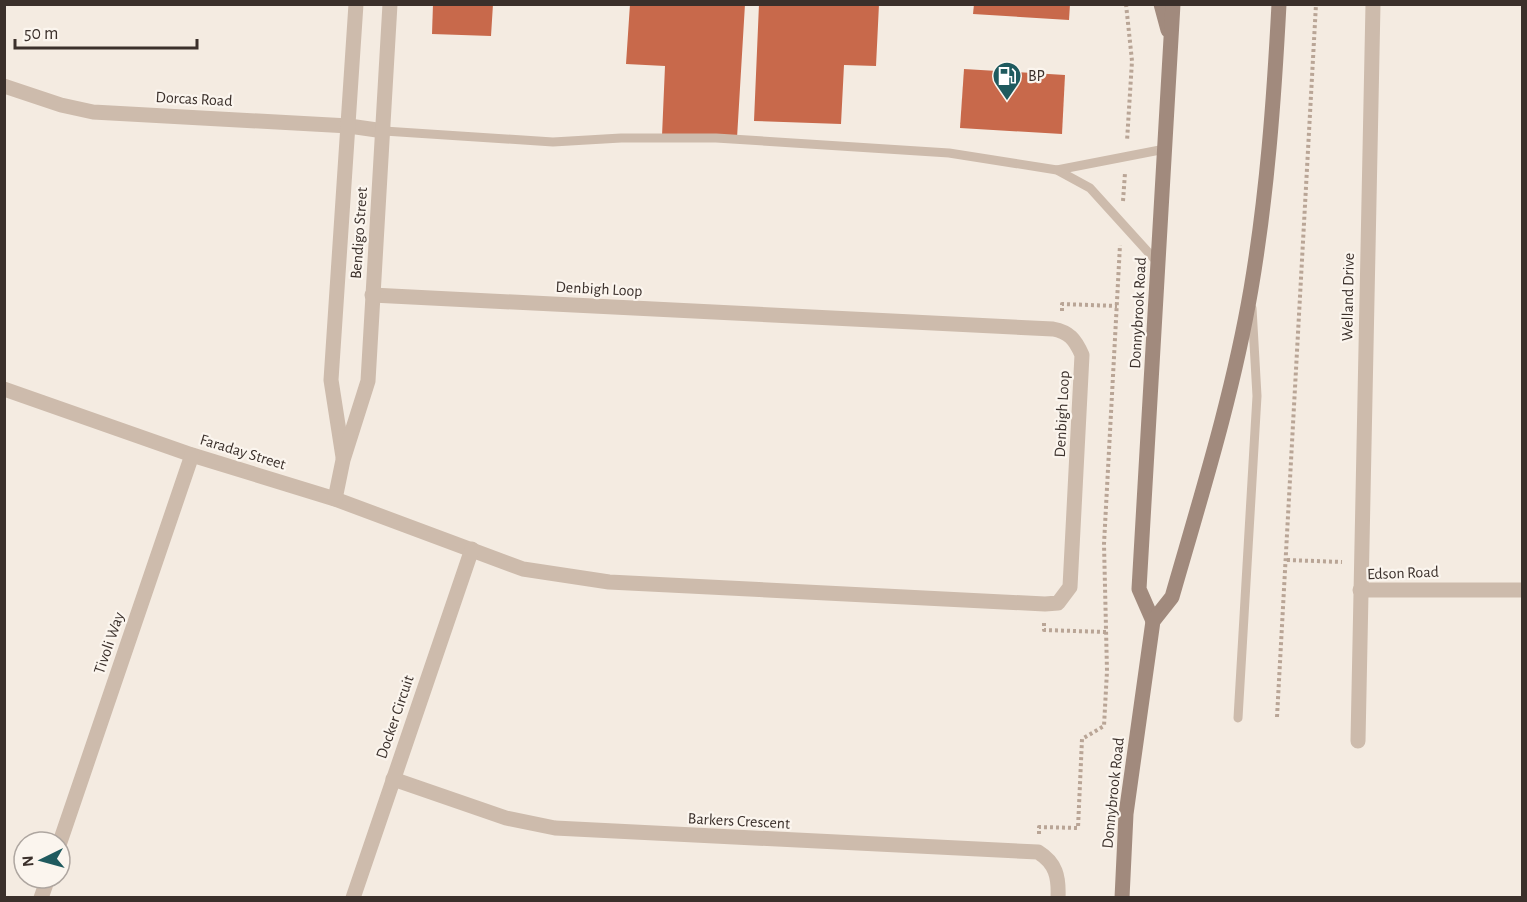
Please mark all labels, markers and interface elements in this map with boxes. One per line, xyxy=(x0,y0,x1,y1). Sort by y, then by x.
scale bar xyxy=(15,12,196,50)
text: 50 m xyxy=(24,25,58,43)
fuel station icon: BP xyxy=(991,60,1023,102)
place label: BP xyxy=(1028,68,1045,84)
street label: Dorcas Road xyxy=(155,89,233,109)
street label: Bendigo Street xyxy=(348,186,370,280)
street label: Welland Drive xyxy=(1339,253,1357,341)
street label: Donnybrook Road xyxy=(1127,257,1150,369)
street label: Denbigh Loop xyxy=(555,279,643,299)
street label: Denbigh Loop xyxy=(1052,370,1072,458)
street label: Faraday Street xyxy=(198,431,288,474)
street label: Edson Road xyxy=(1367,564,1439,582)
street label: Tivoli Way xyxy=(91,610,128,676)
street label: Docker Circuit xyxy=(373,673,417,761)
street label: Donnybrook Road xyxy=(1099,737,1128,849)
street label: Barkers Crescent xyxy=(687,810,791,832)
north arrow xyxy=(12,830,72,890)
text: N xyxy=(20,855,37,867)

